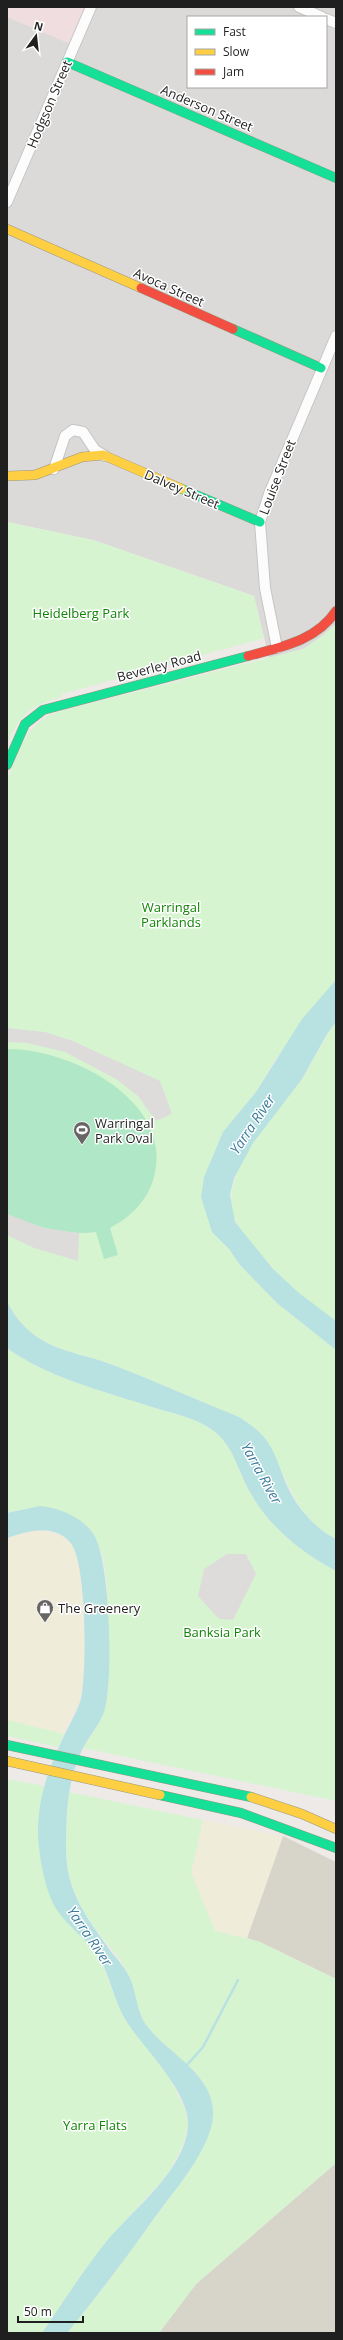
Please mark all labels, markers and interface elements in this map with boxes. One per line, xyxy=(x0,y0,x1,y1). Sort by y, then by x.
north arrow xyxy=(16,16,56,56)
legend xyxy=(187,16,327,88)
text: N xyxy=(32,17,45,34)
text: Fast xyxy=(223,23,246,40)
text: Slow xyxy=(223,43,250,60)
street label: Hodgson Street xyxy=(22,57,76,151)
text: Jam xyxy=(222,63,244,80)
street label: Anderson Street xyxy=(158,80,256,136)
street label: Avoca Street xyxy=(131,263,208,311)
street label: Louise Street xyxy=(254,437,300,517)
street label: Dalvey Street xyxy=(142,465,223,513)
park label: Heidelberg Park xyxy=(33,604,130,622)
street label: Beverley Road xyxy=(115,646,203,686)
park label: Warringal Parklands xyxy=(141,898,201,931)
water label: Yarra River xyxy=(225,1090,279,1158)
place label: Warringal Park Oval xyxy=(95,1114,154,1147)
sports icon: Warringal Park Oval xyxy=(72,1120,92,1145)
water label: Yarra River xyxy=(237,1439,287,1508)
shop icon: The Greenery xyxy=(35,1598,55,1623)
place label: The Greenery xyxy=(58,1599,141,1617)
park label: Banksia Park xyxy=(183,1623,261,1641)
water label: Yarra River xyxy=(63,1902,117,1970)
park label: Yarra Flats xyxy=(63,2116,127,2134)
scale bar xyxy=(18,2298,83,2324)
text: 50 m xyxy=(24,2303,52,2320)

